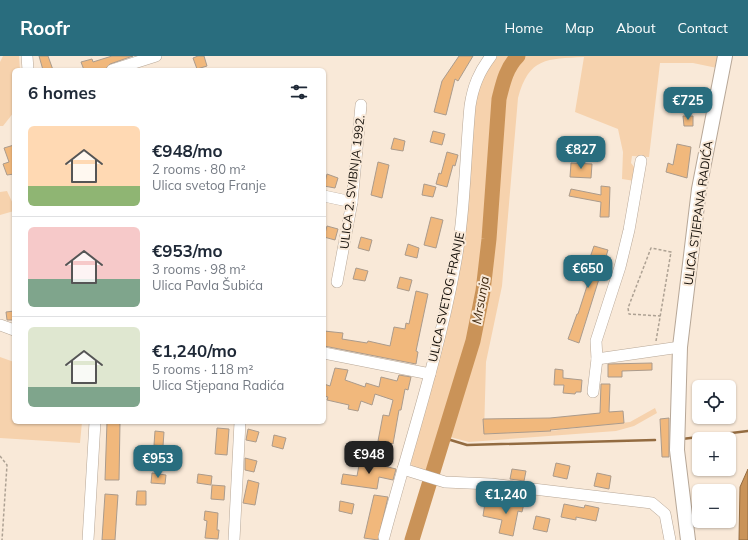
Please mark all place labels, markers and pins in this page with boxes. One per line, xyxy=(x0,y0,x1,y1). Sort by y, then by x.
pin: €725 xyxy=(664,87,712,121)
pin: €827 xyxy=(557,136,605,170)
pin: €650 xyxy=(564,255,612,289)
pin: €948 xyxy=(345,441,393,475)
pin: €953 xyxy=(134,445,182,479)
pin: €1,240 xyxy=(473,481,539,515)

